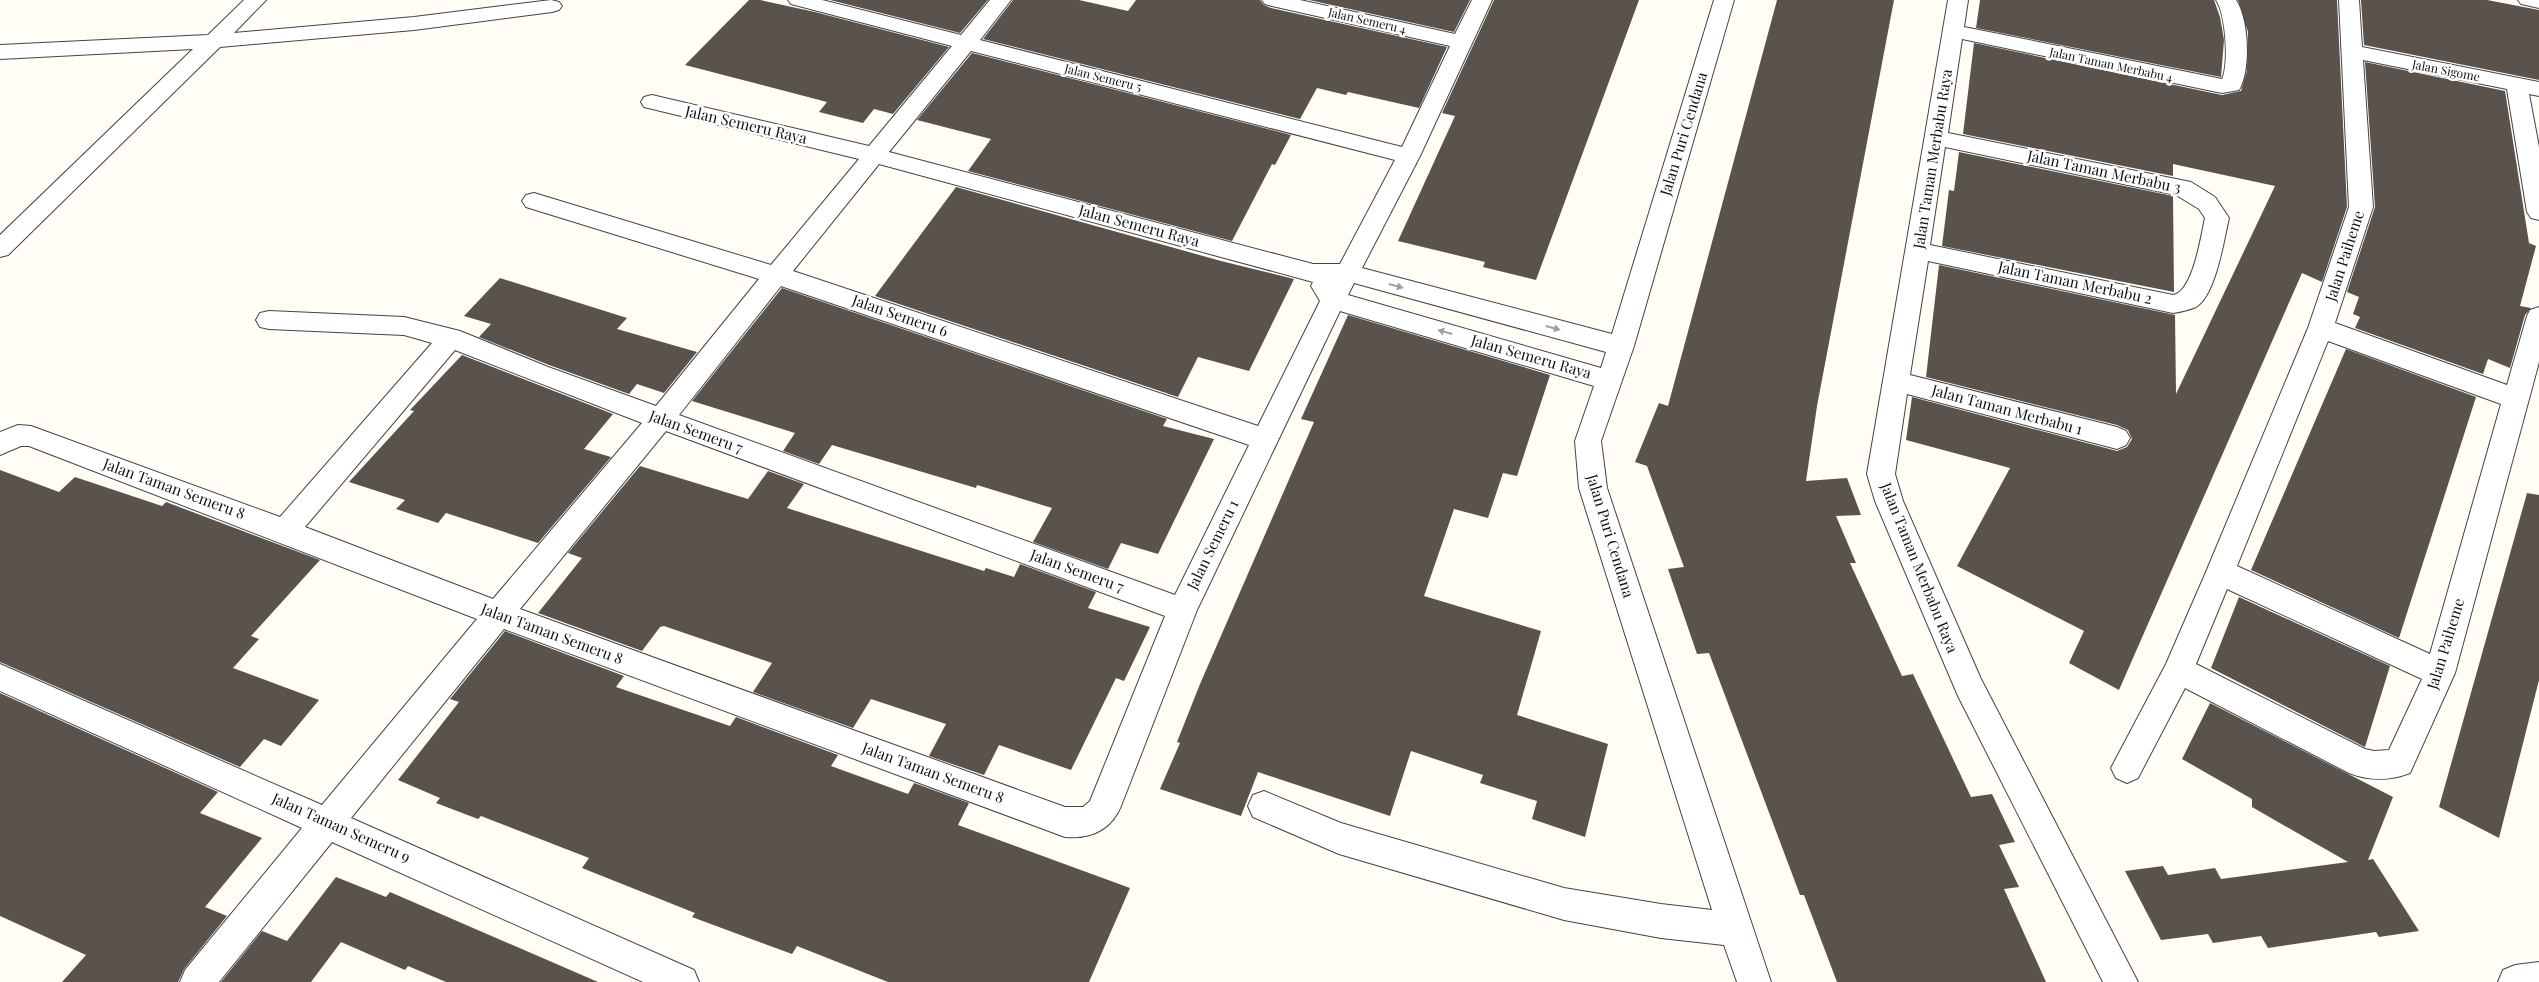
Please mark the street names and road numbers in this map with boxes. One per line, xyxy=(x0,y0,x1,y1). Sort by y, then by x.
street label: Jalan Semeru 4 xyxy=(1326,3,1408,37)
street label: Jalan Taman Merbabu 4 xyxy=(2047,43,2174,85)
street label: Jalan Sigome xyxy=(2410,55,2481,84)
street label: Jalan Semeru 5 xyxy=(1062,59,1143,94)
street label: Jalan Taman Merbabu Raya xyxy=(1908,67,1956,251)
street label: Jalan Puri Cendana xyxy=(1654,69,1712,199)
street label: Jalan Semeru Raya xyxy=(682,100,810,148)
street label: Jalan Taman Merbabu 3 xyxy=(2025,145,2183,197)
street label: Jalan Semeru Raya xyxy=(1076,199,1202,251)
street label: Jalan Paiheme xyxy=(2320,208,2368,305)
street label: Jalan Taman Merbabu 2 xyxy=(1995,256,2154,308)
street label: Jalan Semeru 6 xyxy=(849,289,951,341)
street label: Jalan Semeru Raya xyxy=(1468,329,1594,383)
street label: Jalan Taman Merbabu 1 xyxy=(1929,379,2085,439)
street label: Jalan Semeru 7 xyxy=(646,405,746,457)
street label: Jalan Taman Semeru 8 xyxy=(100,453,248,523)
street label: Jalan Puri Cendana xyxy=(1582,470,1639,600)
street label: Jalan Taman Merbabu Raya xyxy=(1876,479,1963,656)
street label: Jalan Semeru 1 xyxy=(1181,496,1243,594)
street label: Jalan Semeru 7 xyxy=(1027,544,1127,596)
street label: Jalan Paiheme xyxy=(2421,596,2468,693)
street label: Jalan Taman Semeru 8 xyxy=(478,598,626,668)
street label: Jalan Taman Semeru 8 xyxy=(859,737,1007,807)
street label: Jalan Taman Semeru 9 xyxy=(268,787,414,867)

